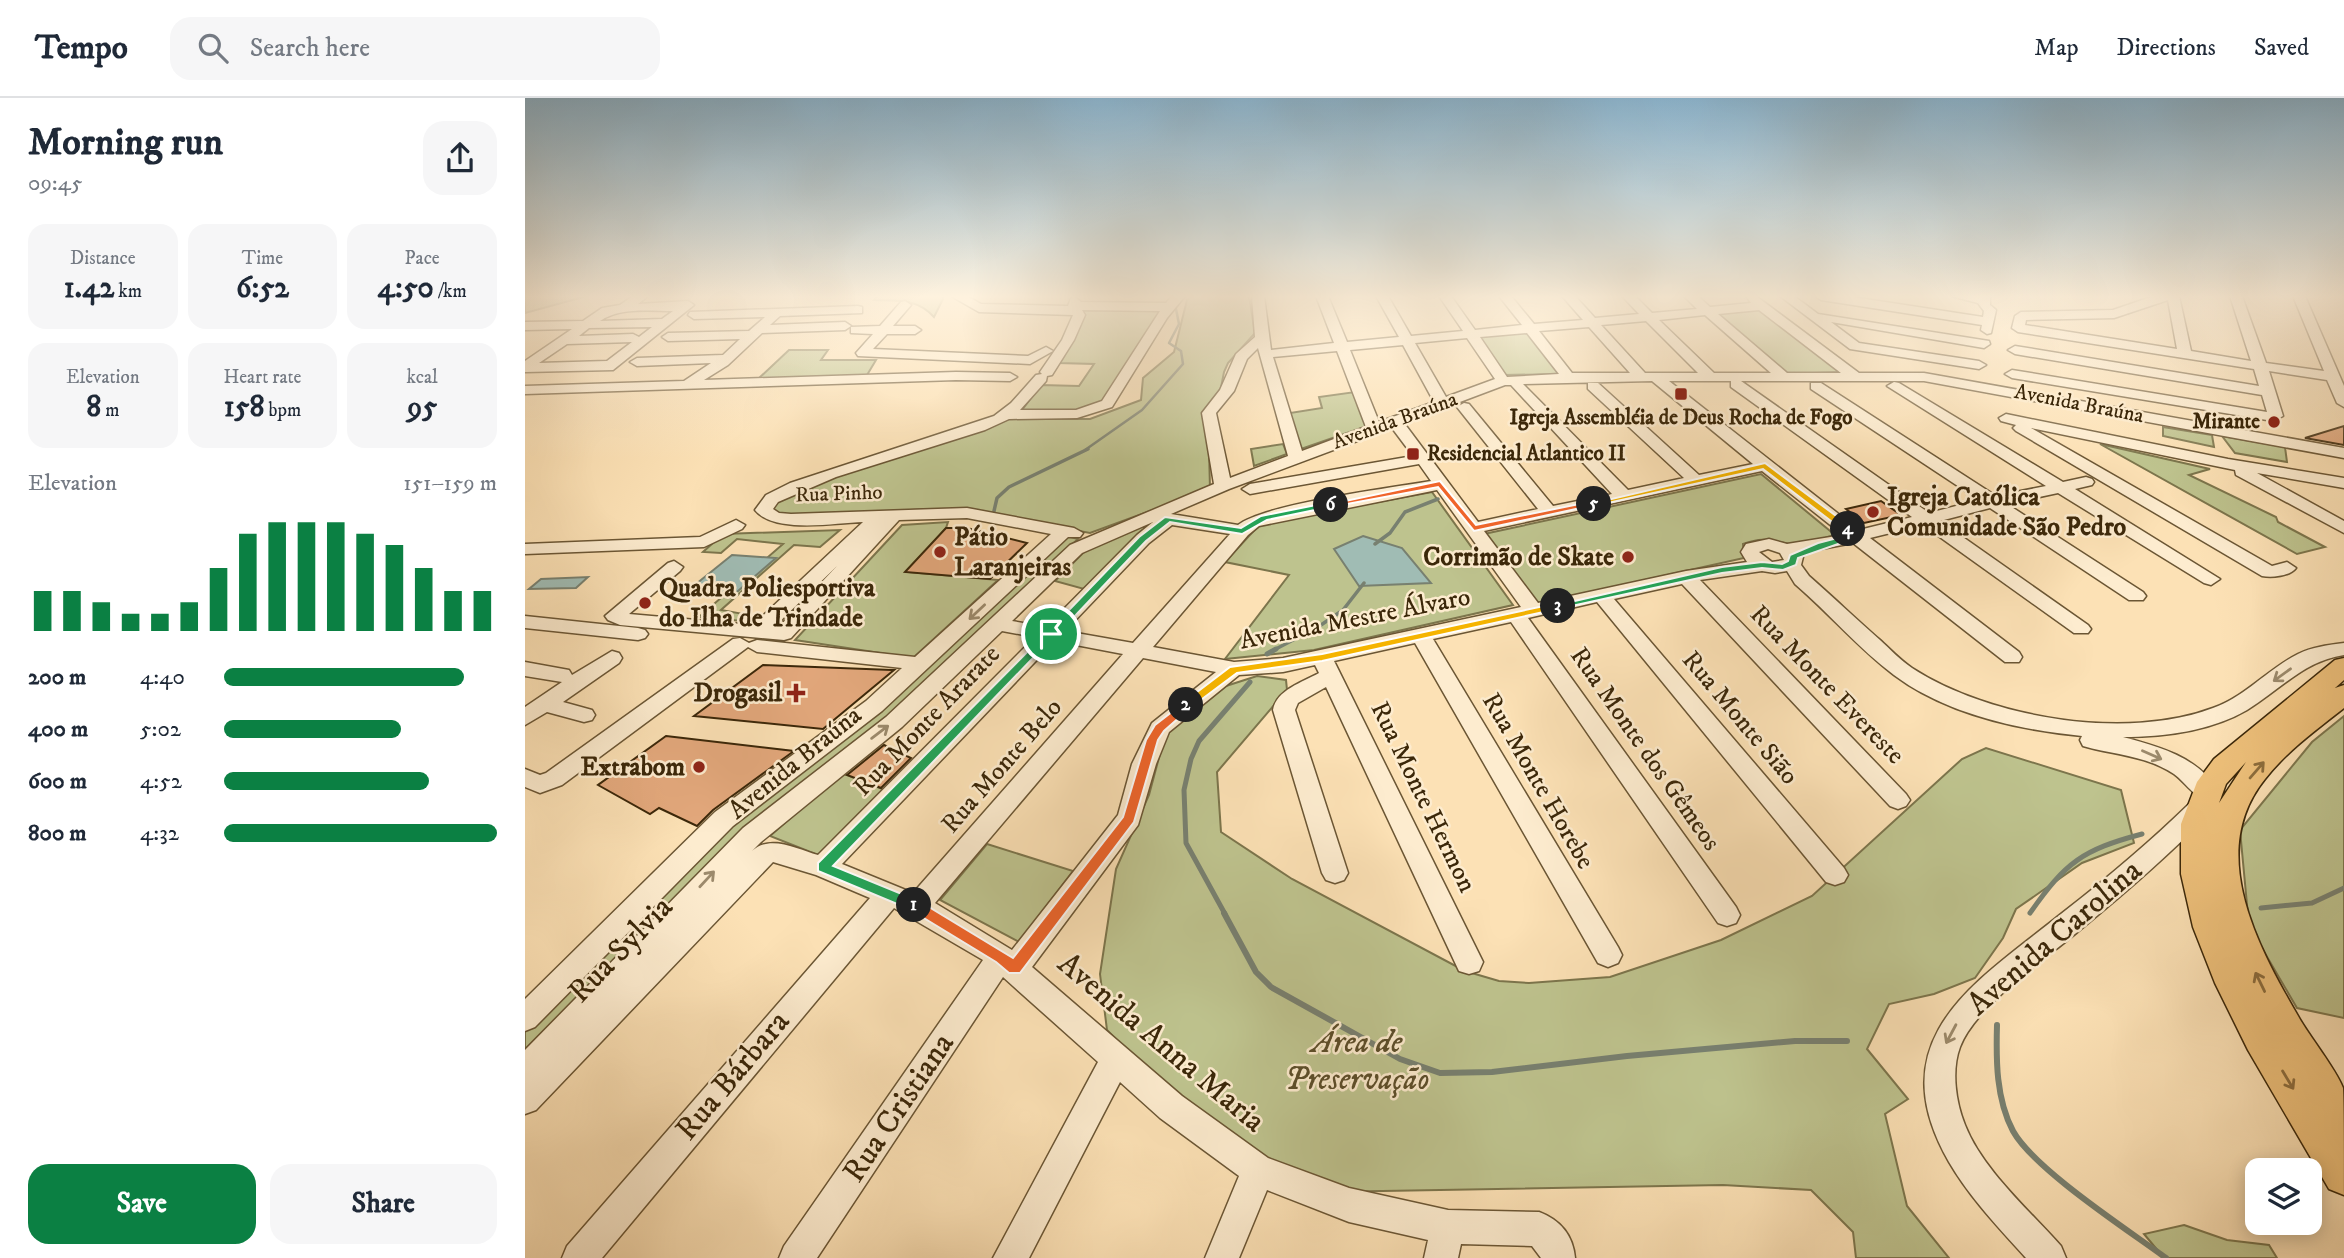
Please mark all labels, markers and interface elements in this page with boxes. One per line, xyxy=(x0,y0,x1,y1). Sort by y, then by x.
search box xyxy=(170,17,660,80)
text: Tempo xyxy=(35,28,128,69)
icon: search xyxy=(194,29,232,67)
text: Search here xyxy=(250,32,370,65)
text: Map xyxy=(2034,33,2079,63)
text: Directions xyxy=(2117,33,2216,63)
text: Saved xyxy=(2254,33,2309,63)
text: Morning run xyxy=(28,119,223,167)
button: share xyxy=(423,121,497,195)
text: 09:45 xyxy=(28,169,82,198)
text: Distance xyxy=(70,247,136,270)
text: Time xyxy=(242,247,283,270)
text: Pace xyxy=(405,247,440,270)
text: 1.42 xyxy=(64,270,114,307)
text: 6:52 xyxy=(236,270,289,307)
text: 4:50 xyxy=(378,270,434,307)
text: km xyxy=(114,280,142,303)
text: /km xyxy=(434,280,467,303)
text: Elevation xyxy=(66,366,140,389)
text: Heart rate xyxy=(224,366,301,389)
text: kcal xyxy=(407,366,438,389)
street label: Avenida Braúna xyxy=(2012,379,2146,429)
street label: Avenida Braúna xyxy=(1329,386,1461,456)
marker: Igreja Assembléia de Deus Rocha de Fogo xyxy=(1673,386,1689,402)
text: 8 xyxy=(86,389,101,426)
text: 158 xyxy=(224,389,264,426)
text: 95 xyxy=(407,389,437,426)
text: m xyxy=(101,399,120,422)
text: bpm xyxy=(264,399,301,422)
place label: Igreja Assembléia de Deus Rocha de Fogo xyxy=(1510,405,1852,432)
place label: Mirante xyxy=(2192,409,2260,435)
marker: Mirante xyxy=(2266,414,2282,430)
place label: Residencial Atlantico II xyxy=(1427,441,1626,467)
marker: Residencial Atlantico II xyxy=(1405,446,1421,462)
text: Elevation xyxy=(28,469,117,498)
text: 151–159 m xyxy=(403,469,497,498)
street label: Rua Pinho xyxy=(795,479,883,509)
place label: Igreja Católica Comunidade São Pedro xyxy=(1887,481,2127,544)
pin: 5 xyxy=(1577,486,1611,522)
pin: 6 xyxy=(1313,488,1349,522)
text: 5 xyxy=(1589,492,1598,515)
text: 6 xyxy=(1326,493,1335,516)
marker: Igreja Católica Comunidade São Pedro xyxy=(1865,504,1881,520)
pin: 4 xyxy=(1831,512,1865,546)
text: 4 xyxy=(1842,517,1853,540)
place label: Pátio Laranjeiras xyxy=(954,521,1072,584)
place label: Corrimão de Skate xyxy=(1423,541,1614,574)
marker: Pátio Laranjeiras xyxy=(932,544,948,560)
marker: Corrimão de Skate xyxy=(1620,549,1636,565)
place label: Quadra Poliesportiva do Ilha de Trindade xyxy=(659,572,876,635)
street label: Avenida Mestre Álvaro xyxy=(1237,579,1473,658)
pin: 3 xyxy=(1541,588,1575,624)
text: 3 xyxy=(1554,594,1561,617)
marker: Quadra Poliesportiva do Ilha de Trindade xyxy=(637,595,653,611)
street label: Rua Monte Evereste xyxy=(1743,598,1911,772)
one-way arrow xyxy=(968,604,986,620)
pin xyxy=(1021,604,1081,664)
icon: arrive xyxy=(1032,615,1070,653)
street label: Rua Monte Ararate xyxy=(846,638,1008,804)
street label: Rua Monte dos Gêmeos xyxy=(1562,641,1728,857)
street label: Rua Monte Sião xyxy=(1674,644,1806,792)
text: 200 m xyxy=(28,663,86,692)
text: 4:40 xyxy=(140,663,185,692)
one-way arrow xyxy=(2273,667,2292,682)
place label: Drogasil xyxy=(693,677,783,710)
marker: Drogasil xyxy=(788,685,804,701)
street label: Rua Monte Horebe xyxy=(1474,687,1602,875)
pin: 2 xyxy=(1169,688,1203,722)
street label: Rua Monte Belo xyxy=(934,692,1070,840)
text: 2 xyxy=(1181,693,1190,716)
street label: Rua Monte Hermon xyxy=(1363,696,1484,898)
street label: Avenida Braúna xyxy=(722,699,868,827)
text: 400 m xyxy=(28,715,88,744)
text: 5:02 xyxy=(140,715,181,744)
one-way arrow xyxy=(870,725,889,739)
one-way arrow xyxy=(2140,749,2162,762)
place label: Extrabom xyxy=(580,751,685,784)
marker: Extrabom xyxy=(691,759,707,775)
one-way arrow xyxy=(2249,761,2264,779)
text: 600 m xyxy=(28,767,87,796)
text: 4:52 xyxy=(140,767,182,796)
text: 800 m xyxy=(28,819,86,848)
text: 4:32 xyxy=(140,819,179,848)
street label: Avenida Carolina xyxy=(1959,851,2151,1025)
one-way arrow xyxy=(699,870,715,888)
street label: Rua Sylvia xyxy=(560,888,682,1012)
pin: 1 xyxy=(897,888,931,922)
text: 1 xyxy=(910,893,917,916)
street label: Avenida Anna Maria xyxy=(1049,944,1273,1142)
one-way arrow xyxy=(2253,972,2267,993)
street label: Rua Bárbara xyxy=(667,1003,799,1149)
park label: Área de Preservação xyxy=(1285,1023,1429,1100)
one-way arrow xyxy=(1944,1024,1958,1044)
street label: Rua Cristiana xyxy=(834,1025,964,1190)
one-way arrow xyxy=(2281,1070,2295,1090)
map controls xyxy=(2245,1158,2322,1235)
button: layers xyxy=(2245,1158,2322,1235)
button: Save xyxy=(28,1164,256,1244)
button: Share xyxy=(270,1164,497,1244)

